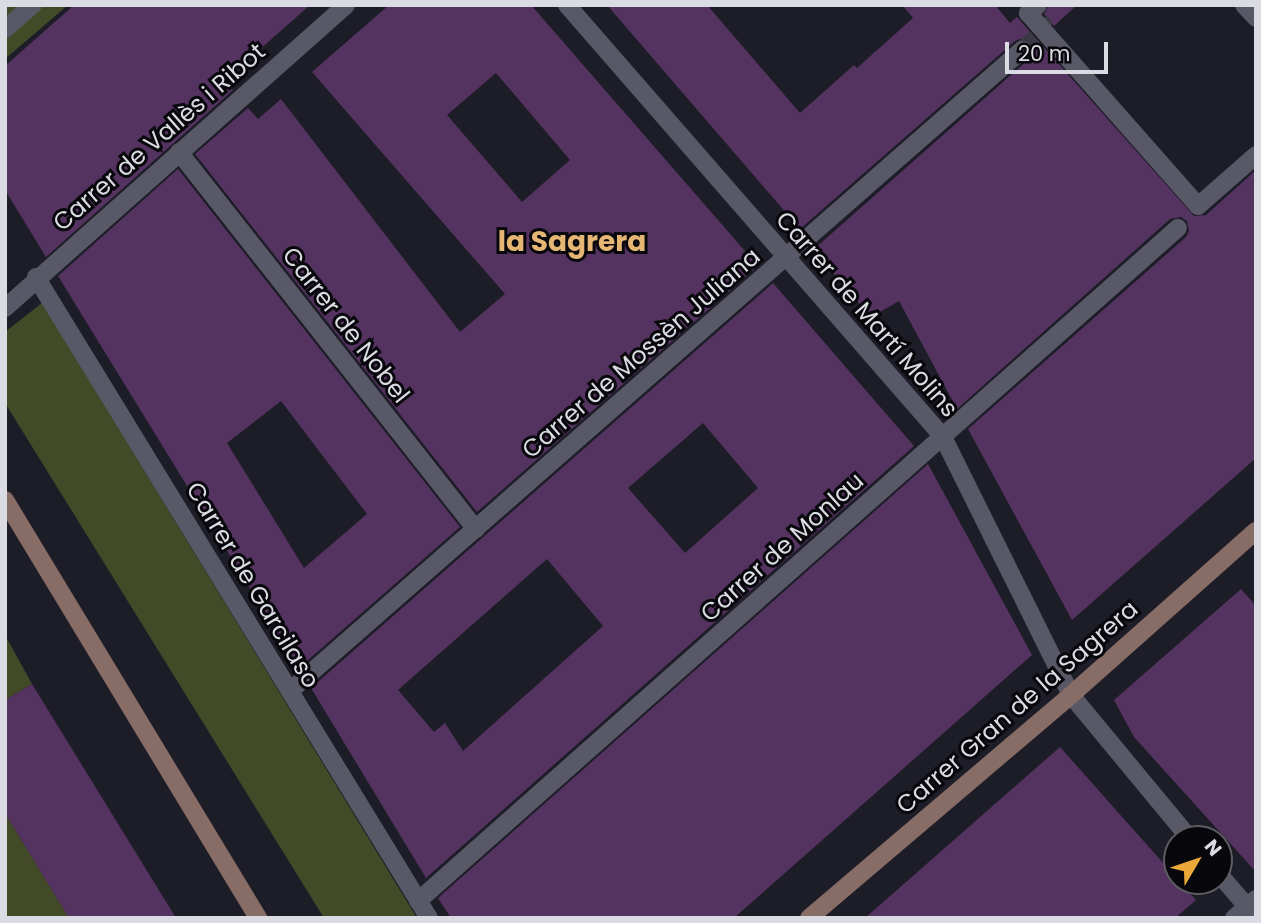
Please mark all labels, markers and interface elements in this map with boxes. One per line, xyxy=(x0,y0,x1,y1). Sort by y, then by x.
scale bar xyxy=(1009,28,1112,72)
street label: Carrer de Vallès i Ribot xyxy=(47,37,271,237)
text: 20 m xyxy=(1018,39,1071,68)
street label: Carrer de Martí Molins xyxy=(770,205,964,423)
district label: la Sagrera xyxy=(498,225,646,259)
street label: Carrer de Nobel xyxy=(276,241,416,409)
street label: Carrer de Mossèn Juliana xyxy=(516,242,766,464)
street label: Carrer de Monlau xyxy=(695,466,869,628)
street label: Carrer de Garcilaso xyxy=(180,477,326,693)
street label: Carrer Gran de la Sagrera xyxy=(891,594,1143,820)
north arrow xyxy=(1163,825,1233,895)
text: N xyxy=(1198,834,1228,862)

